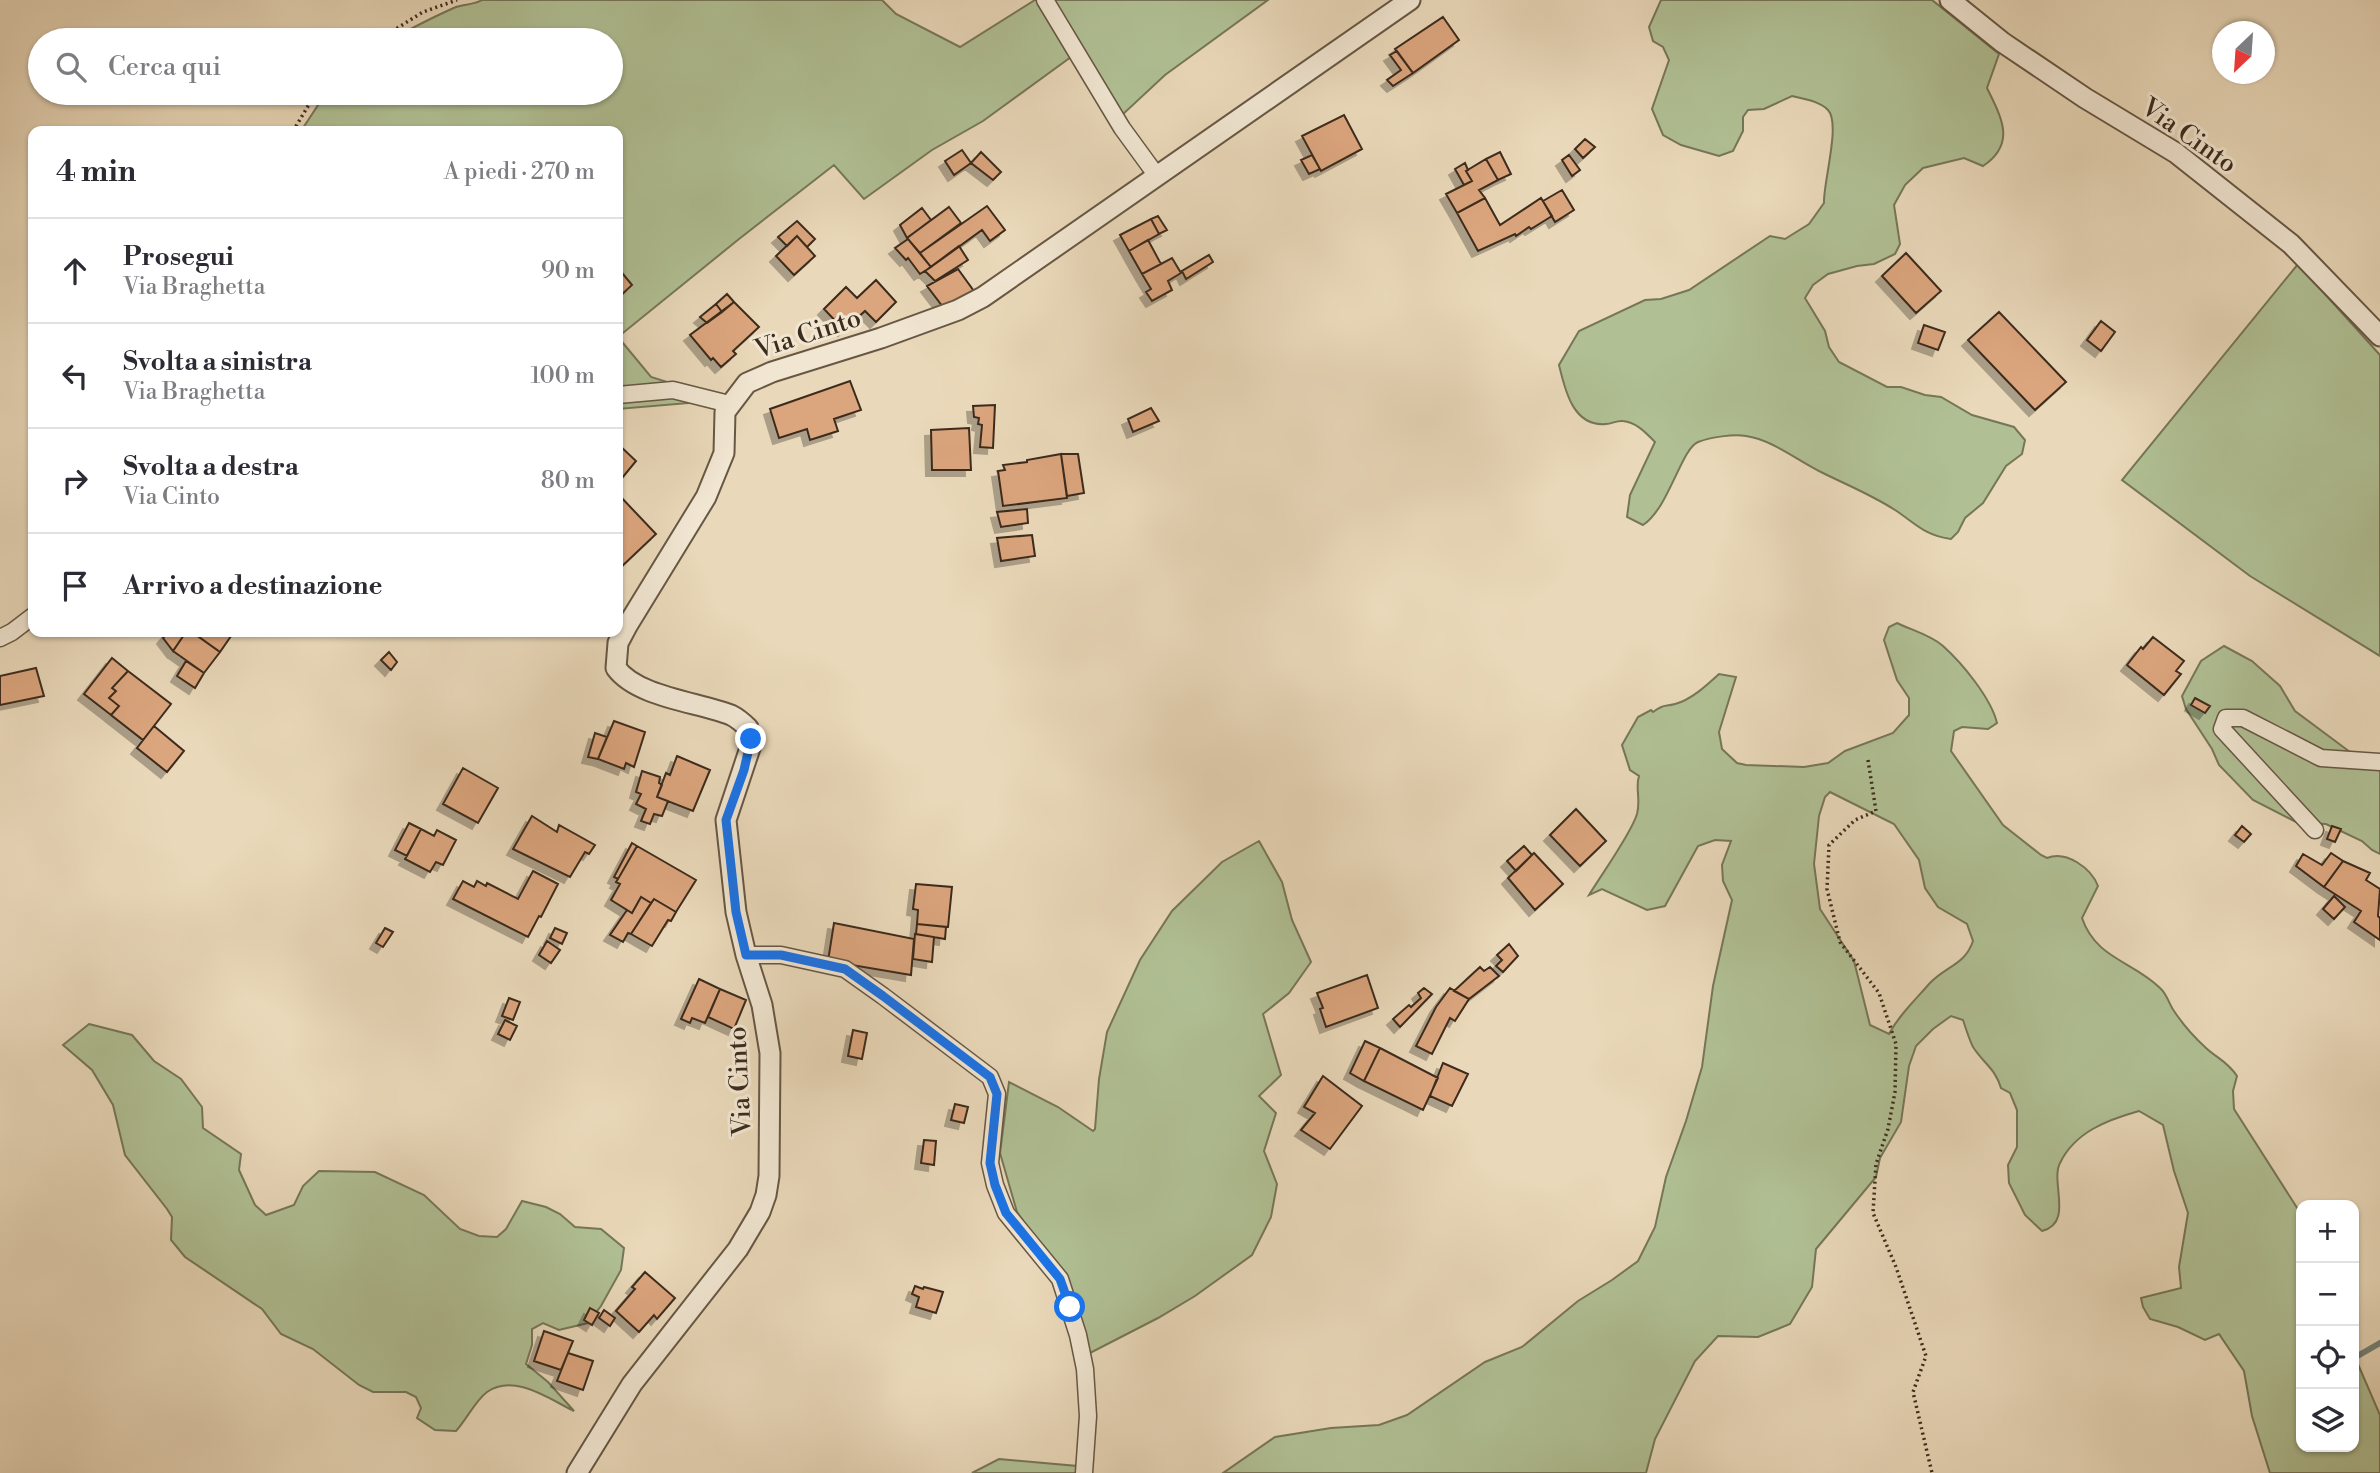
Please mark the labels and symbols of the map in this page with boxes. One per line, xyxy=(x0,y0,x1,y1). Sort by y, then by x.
north arrow xyxy=(2212,21,2275,84)
street label: Via Cinto xyxy=(2134,91,2243,181)
street label: Via Cinto xyxy=(750,302,865,366)
route end xyxy=(735,723,766,754)
street label: Via Cinto xyxy=(721,1025,759,1138)
route start xyxy=(1054,1291,1085,1322)

